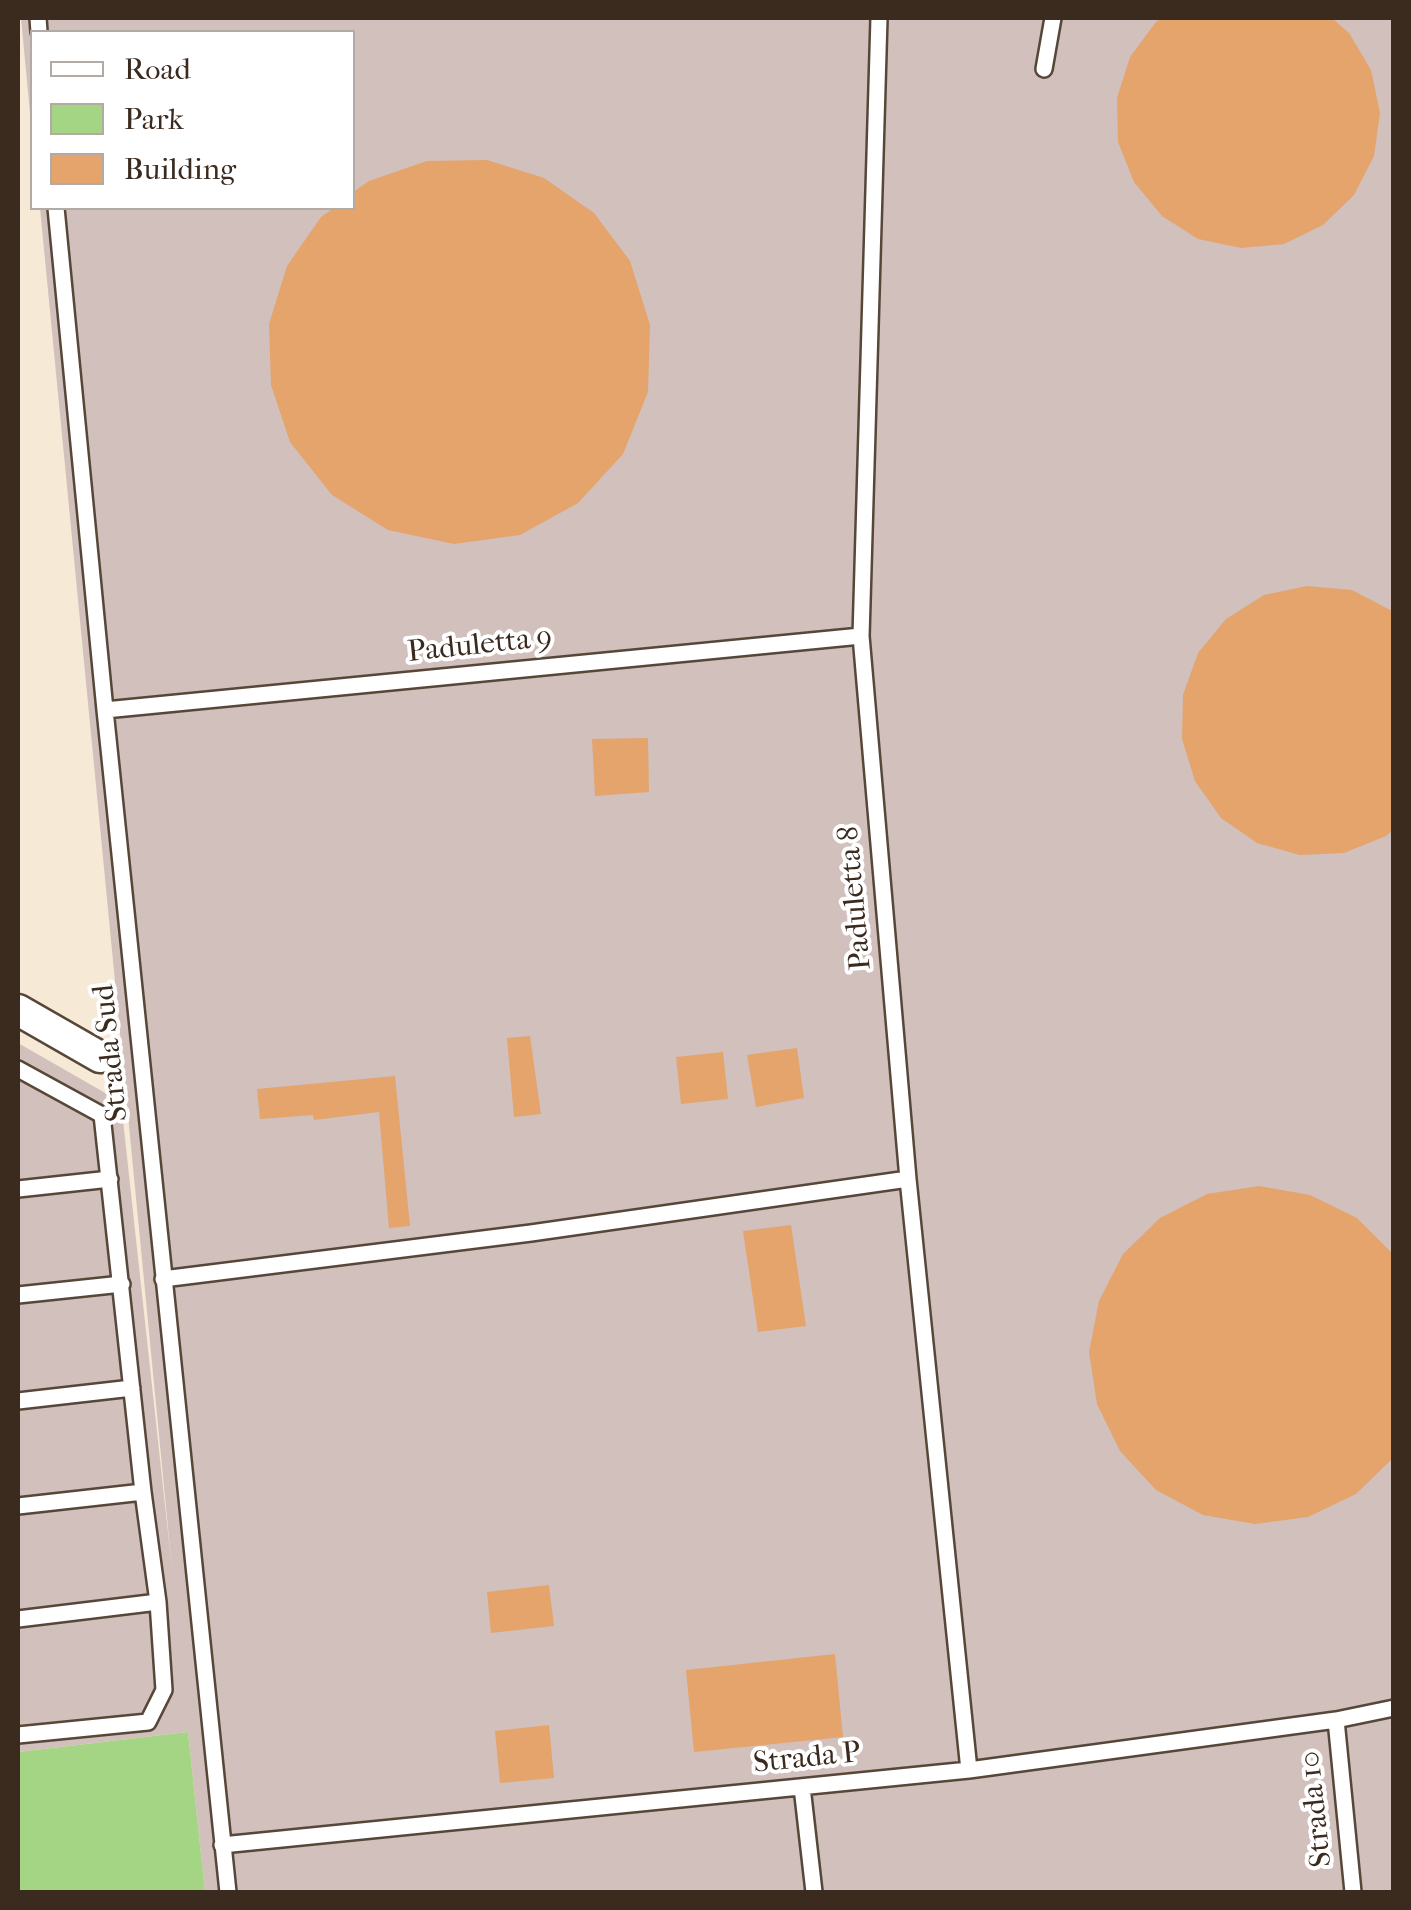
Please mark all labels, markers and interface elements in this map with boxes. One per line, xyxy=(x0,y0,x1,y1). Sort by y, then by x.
legend xyxy=(30,30,355,210)
text: Road xyxy=(124,52,191,87)
text: Park xyxy=(124,102,184,137)
text: Building xyxy=(124,152,236,187)
street label: Paduletta 9 xyxy=(406,621,554,671)
street label: Paduletta 8 xyxy=(832,824,880,972)
street label: Strada Sud xyxy=(87,982,137,1124)
street label: Strada P xyxy=(752,1735,862,1783)
street label: Strada 10 xyxy=(1293,1749,1341,1869)

